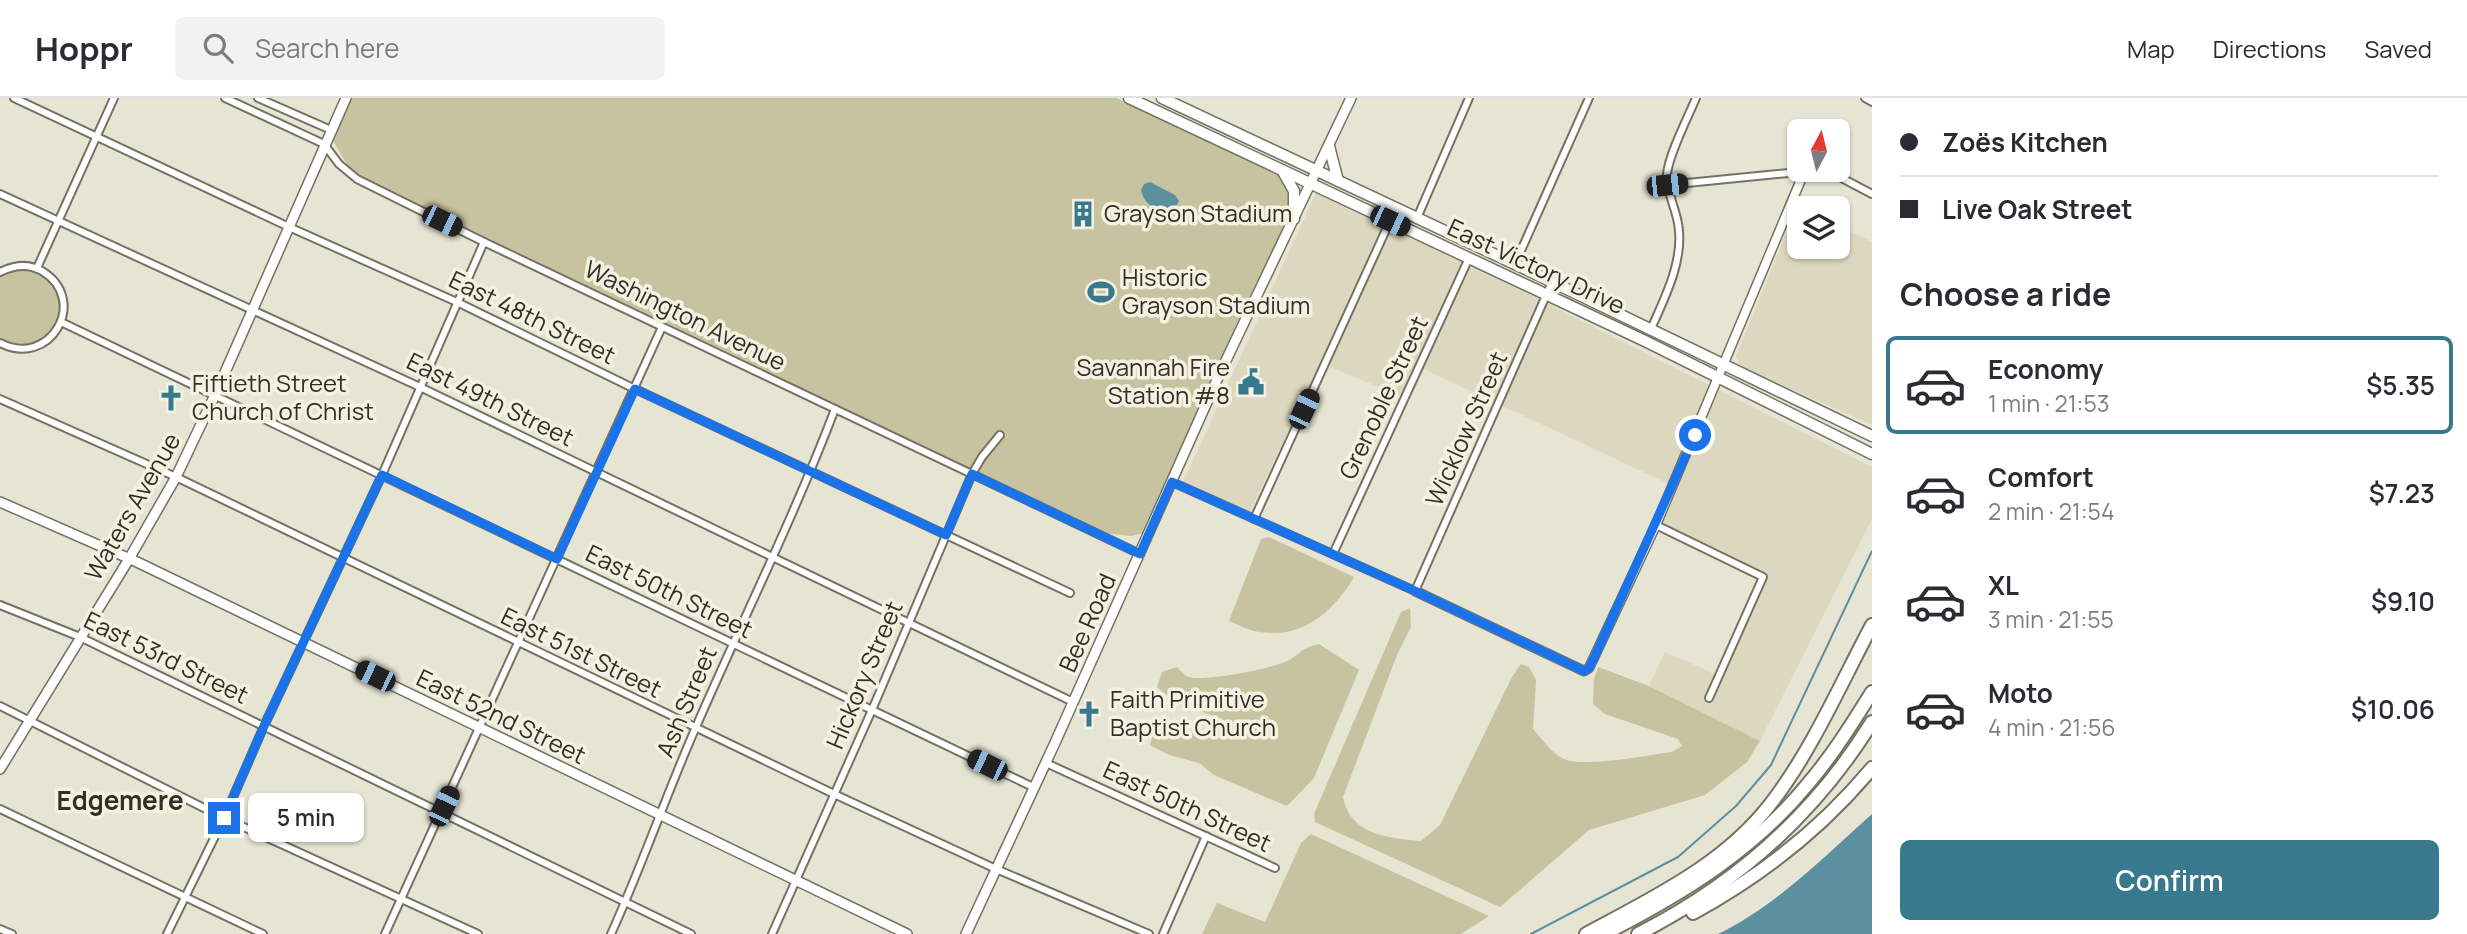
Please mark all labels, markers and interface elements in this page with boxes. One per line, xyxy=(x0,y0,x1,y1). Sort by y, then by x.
search box xyxy=(175,17,665,80)
text: Hoppr xyxy=(35,26,133,71)
icon: search xyxy=(199,29,237,67)
text: Search here xyxy=(255,30,400,66)
text: Map xyxy=(2127,32,2175,65)
text: Directions xyxy=(2213,32,2326,65)
text: Saved xyxy=(2364,32,2432,65)
north arrow xyxy=(1787,119,1850,182)
map controls xyxy=(1787,119,1850,259)
text: Zoës Kitchen xyxy=(1942,124,2108,160)
car xyxy=(1646,172,1689,198)
text: Live Oak Street xyxy=(1942,191,2133,227)
place label: Grayson Stadium xyxy=(1104,196,1292,229)
button: layers xyxy=(1787,196,1850,259)
building icon: Grayson Stadium xyxy=(1068,199,1098,229)
car xyxy=(419,202,466,240)
car xyxy=(1367,203,1414,239)
street label: East Victory Drive xyxy=(1443,210,1631,321)
street label: Washington Avenue xyxy=(579,252,792,378)
place label: Historic Grayson Stadium xyxy=(1122,260,1310,321)
street label: East 48th Street xyxy=(444,262,621,371)
text: Choose a ride xyxy=(1900,272,2111,316)
sports icon: Historic Grayson Stadium xyxy=(1086,277,1116,307)
street label: Grenoble Street xyxy=(1330,310,1435,484)
street label: East 49th Street xyxy=(402,344,580,453)
street label: Wicklow Street xyxy=(1417,346,1514,511)
place label: Savannah Fire Station #8 xyxy=(1077,350,1230,411)
text: Economy xyxy=(1988,351,2103,387)
icon: car xyxy=(1904,354,1967,417)
place label: Fiftieth Street Church of Christ xyxy=(192,366,374,427)
public building icon: Savannah Fire Station #8 xyxy=(1236,367,1266,397)
text: $5.35 xyxy=(2366,367,2435,403)
church icon: Fiftieth Street Church of Christ xyxy=(156,383,186,413)
car xyxy=(1286,386,1323,432)
text: 1 min · 21:53 xyxy=(1988,387,2109,419)
route start xyxy=(1679,419,1711,451)
street label: Waters Avenue xyxy=(76,426,187,586)
text: Comfort xyxy=(1988,459,2094,495)
icon: car xyxy=(1904,462,1967,525)
text: $7.23 xyxy=(2369,475,2435,511)
text: 2 min · 21:54 xyxy=(1988,495,2114,527)
street label: East 50th Street xyxy=(581,536,759,645)
text: XL xyxy=(1988,567,2019,603)
street label: Bee Road xyxy=(1050,568,1123,677)
icon: car xyxy=(1904,570,1967,633)
text: $9.10 xyxy=(2371,583,2435,619)
street label: Hickory Street xyxy=(818,595,910,753)
street label: East 51st Street xyxy=(496,599,667,705)
street label: East 53rd Street xyxy=(79,603,254,711)
text: 3 min · 21:55 xyxy=(1988,603,2114,635)
street label: Ash Street xyxy=(648,641,724,762)
car xyxy=(352,657,399,695)
street label: East 52nd Street xyxy=(411,660,592,771)
text: Moto xyxy=(1988,675,2053,711)
icon: car xyxy=(1904,678,1967,741)
place label: Faith Primitive Baptist Church xyxy=(1110,682,1276,743)
text: $10.06 xyxy=(2351,691,2435,727)
church icon: Faith Primitive Baptist Church xyxy=(1074,699,1104,729)
text: 4 min · 21:56 xyxy=(1988,711,2116,743)
car xyxy=(964,746,1011,784)
street label: East 50th Street xyxy=(1098,752,1277,859)
district label: Edgemere xyxy=(56,782,184,818)
car xyxy=(426,783,463,829)
callout: 5 min xyxy=(248,794,364,842)
text: 5 min xyxy=(277,801,335,833)
route end xyxy=(208,802,240,834)
button: Confirm xyxy=(1900,840,2439,920)

